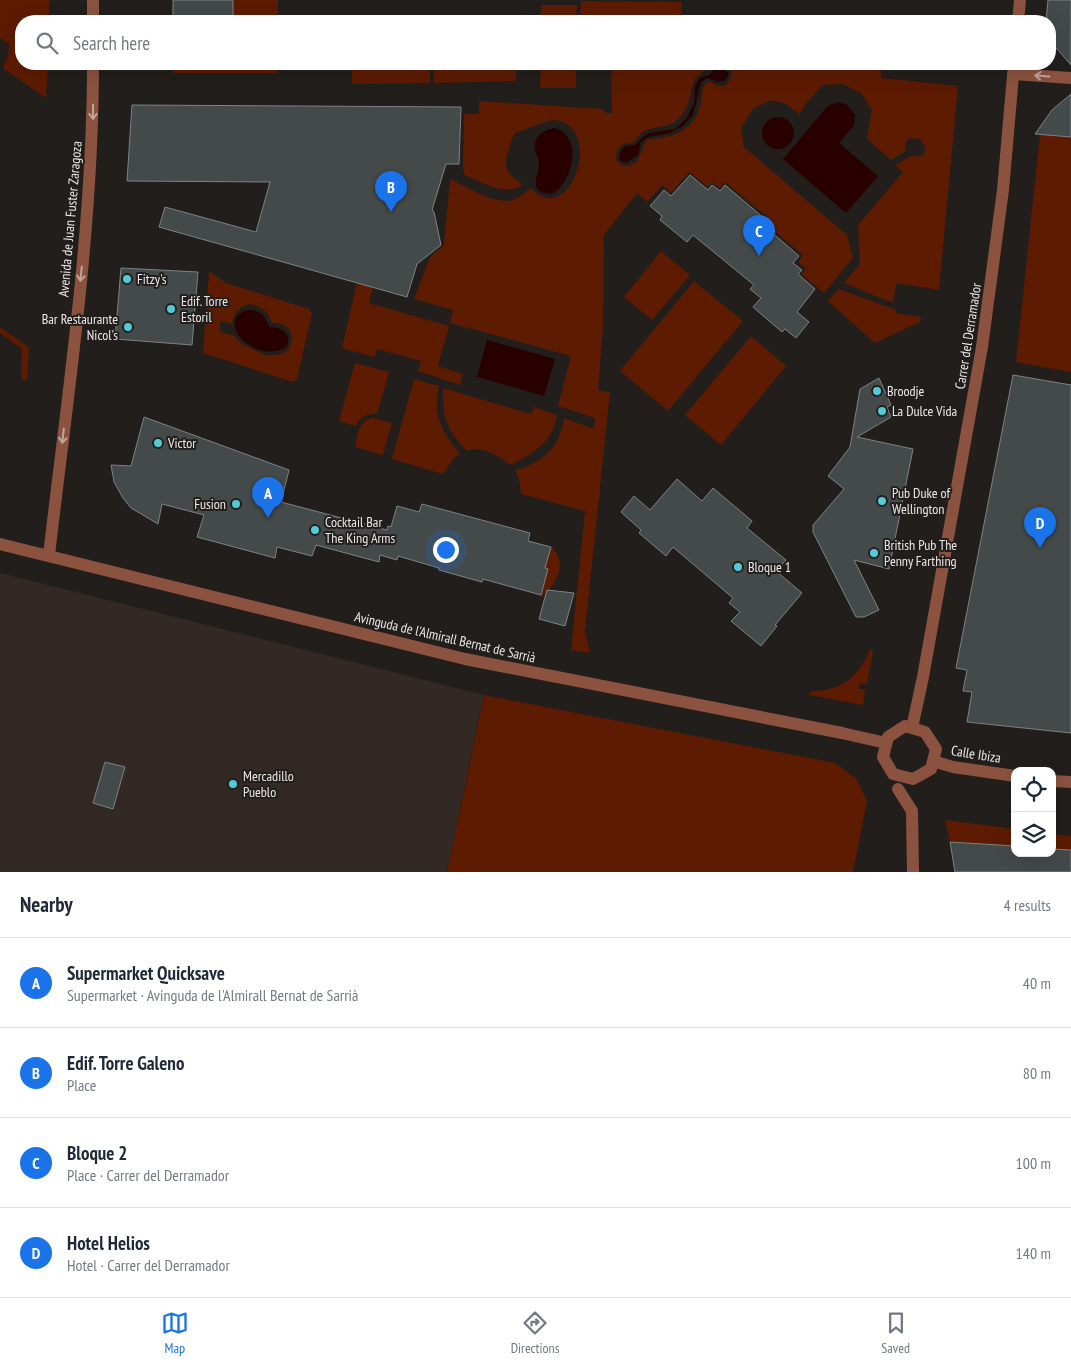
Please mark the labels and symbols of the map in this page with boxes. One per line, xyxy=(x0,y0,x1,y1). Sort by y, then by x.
one-way arrow xyxy=(1034,72,1050,81)
one-way arrow xyxy=(88,104,98,120)
street label: Avenida de Juan Fuster Zaragoza xyxy=(54,140,86,298)
pin: B xyxy=(375,171,407,212)
pin: C xyxy=(743,215,775,256)
one-way arrow xyxy=(76,266,86,282)
place label: Fitzy's xyxy=(137,270,167,288)
marker: Fitzy's xyxy=(121,273,133,285)
street label: Carrer del Derramador xyxy=(951,281,985,390)
place label: Edif. Torre Estoril xyxy=(181,292,228,326)
marker: Edif. Torre Estoril xyxy=(165,303,177,315)
place label: Bar Restaurante Nicol's xyxy=(42,310,118,344)
marker: Bar Restaurante Nicol's xyxy=(122,321,134,333)
place label: Broodje xyxy=(887,382,925,400)
marker: Broodje xyxy=(871,385,883,397)
place label: La Dulce Vida xyxy=(892,402,957,420)
marker: La Dulce Vida xyxy=(876,405,888,417)
one-way arrow xyxy=(58,428,68,444)
place label: Victor xyxy=(167,434,196,452)
marker: Victor xyxy=(152,437,164,449)
pin: A xyxy=(252,477,284,518)
place label: Pub Duke of Wellington xyxy=(892,484,950,518)
place label: Fusion xyxy=(194,495,226,513)
marker: Pub Duke of Wellington xyxy=(876,495,888,507)
marker: Fusion xyxy=(230,498,242,510)
pin: D xyxy=(1024,507,1056,548)
place label: Cocktail Bar The King Arms xyxy=(325,513,395,547)
marker: Cocktail Bar The King Arms xyxy=(309,524,321,536)
place label: British Pub The Penny Farthing xyxy=(884,536,957,570)
your location xyxy=(433,537,459,563)
marker: British Pub The Penny Farthing xyxy=(868,547,880,559)
place label: Bloque 1 xyxy=(748,558,791,576)
marker: Bloque 1 xyxy=(732,561,744,573)
street label: Avinguda de l'Almirall Bernat de Sarrià xyxy=(353,607,537,667)
street label: Calle Ibiza xyxy=(950,741,1002,767)
place label: Mercadillo Pueblo xyxy=(243,767,294,801)
marker: Mercadillo Pueblo xyxy=(227,778,239,790)

